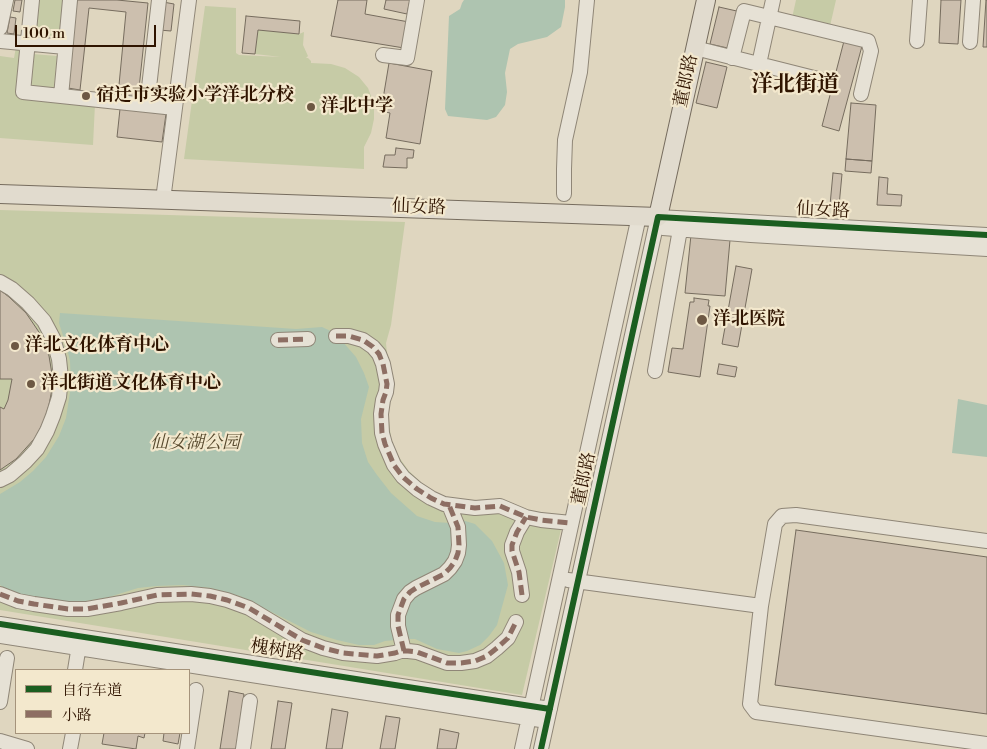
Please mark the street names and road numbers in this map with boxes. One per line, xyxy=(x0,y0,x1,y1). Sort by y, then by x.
street label: 董郎路 xyxy=(671,52,703,110)
street label: 仙女路 xyxy=(392,196,446,220)
street label: 仙女路 xyxy=(795,199,851,223)
street label: 董郎路 xyxy=(569,450,601,508)
street label: 槐树路 xyxy=(249,636,305,666)

